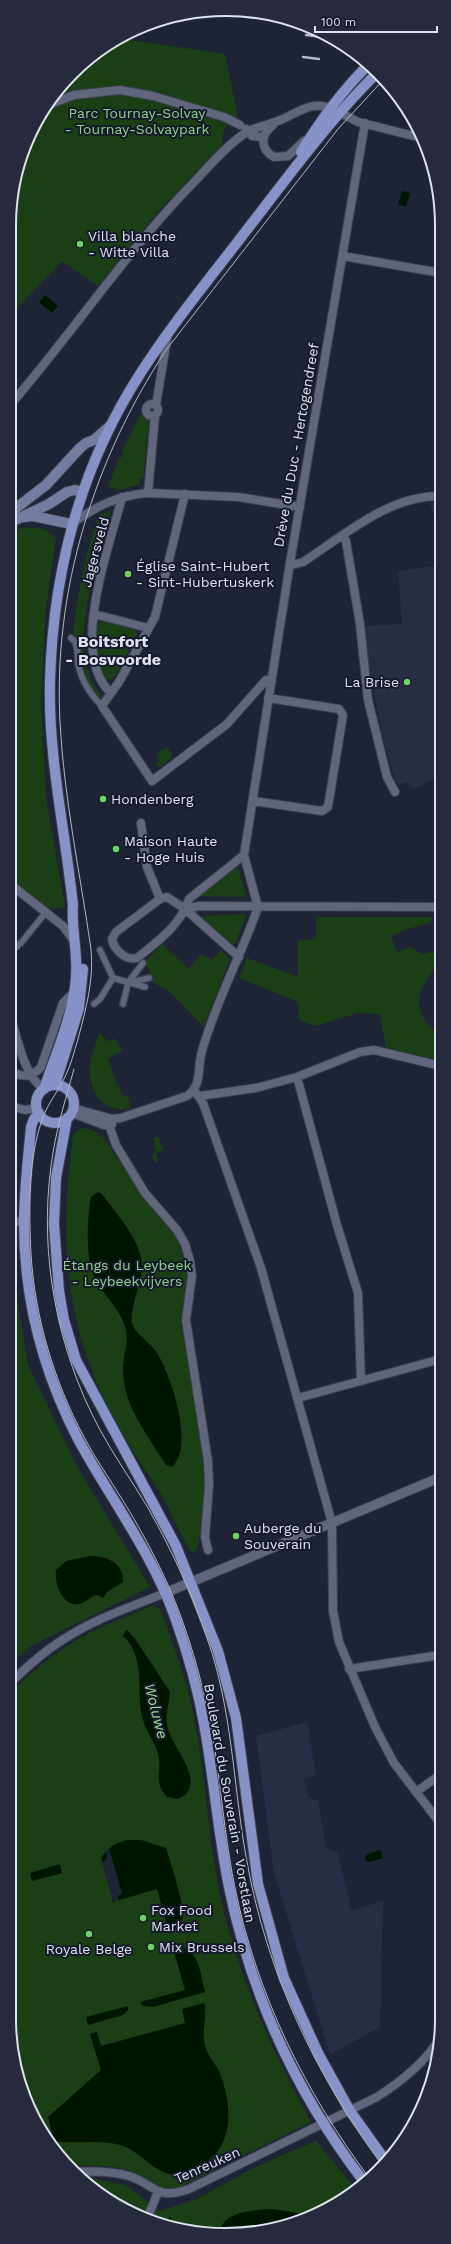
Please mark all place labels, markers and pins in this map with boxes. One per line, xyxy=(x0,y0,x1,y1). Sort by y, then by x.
place label: Villa blanche - Witte Villa xyxy=(88,228,176,260)
marker: Villa blanche - Witte Villa xyxy=(75,239,85,249)
place label: Église Saint-Hubert - Sint-Hubertuskerk xyxy=(136,558,274,590)
marker: Église Saint-Hubert - Sint-Hubertuskerk xyxy=(123,569,133,579)
place label: La Brise xyxy=(344,674,399,690)
marker: La Brise xyxy=(402,677,412,687)
place label: Hondenberg xyxy=(111,791,194,807)
marker: Hondenberg xyxy=(98,794,108,804)
place label: Maison Haute - Hoge Huis xyxy=(124,833,217,865)
marker: Maison Haute - Hoge Huis xyxy=(111,844,121,854)
place label: Auberge du Souverain xyxy=(244,1520,322,1552)
marker: Auberge du Souverain xyxy=(231,1531,241,1541)
place label: Fox Food Market xyxy=(151,1902,212,1934)
marker: Fox Food Market xyxy=(138,1913,148,1923)
marker: Royale Belge xyxy=(84,1929,94,1939)
place label: Mix Brussels xyxy=(159,1939,245,1955)
place label: Royale Belge xyxy=(46,1941,132,1957)
marker: Mix Brussels xyxy=(146,1942,156,1952)

